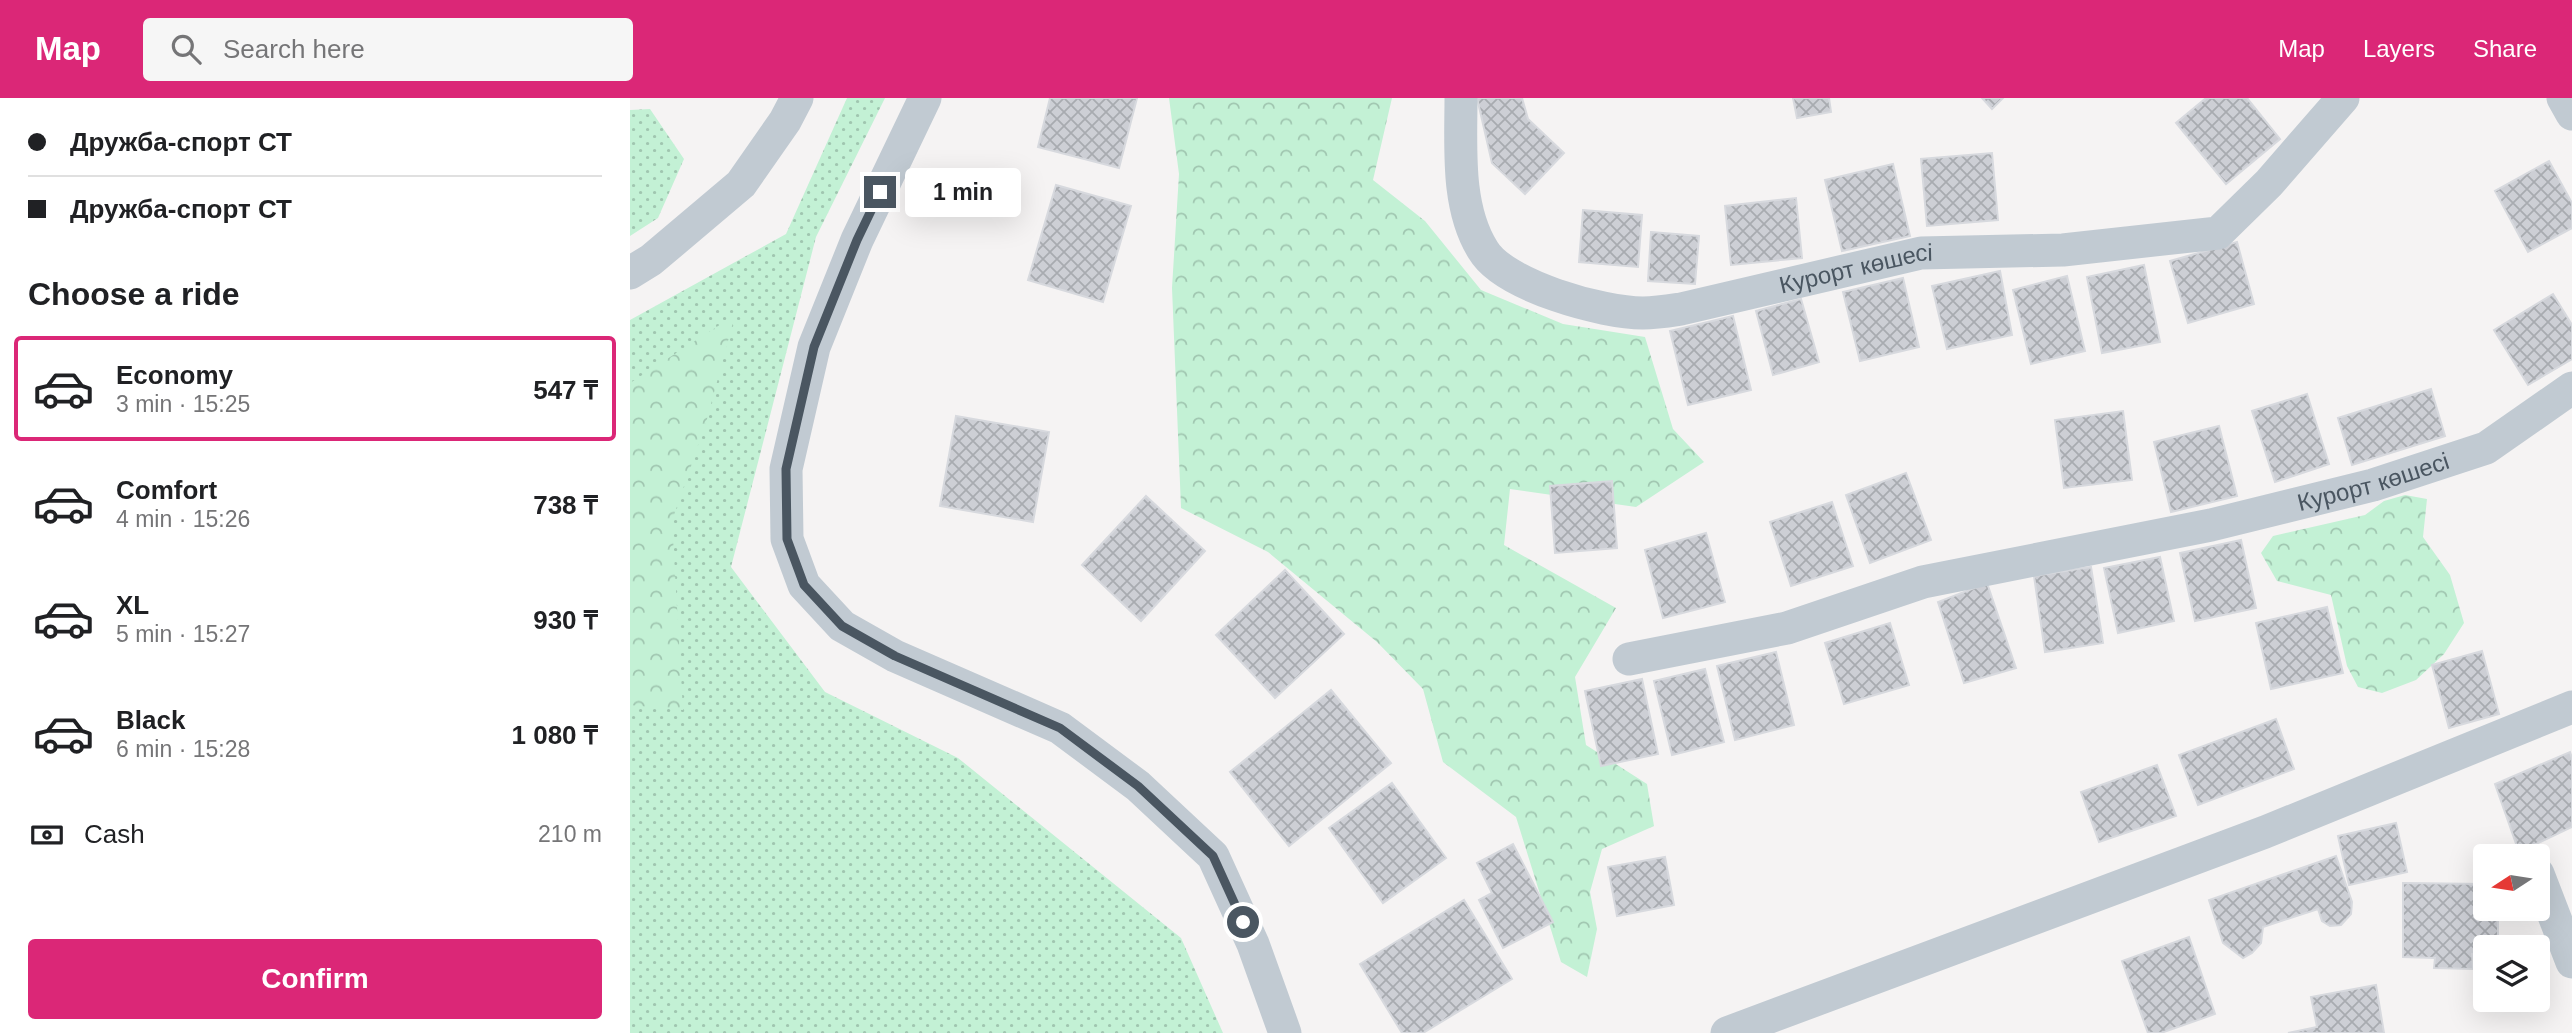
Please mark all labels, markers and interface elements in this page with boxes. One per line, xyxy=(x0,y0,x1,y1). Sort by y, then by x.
search box xyxy=(143,18,633,81)
text: Map xyxy=(35,30,101,67)
icon: search xyxy=(167,30,205,68)
text: Search here xyxy=(223,34,365,64)
text: Map xyxy=(2278,35,2325,62)
text: Layers xyxy=(2363,35,2435,62)
text: Share xyxy=(2473,35,2537,62)
text: Дружба-спорт СТ xyxy=(70,127,292,157)
callout: 1 min xyxy=(904,168,1020,217)
route end xyxy=(864,176,896,208)
text: 1 min xyxy=(933,179,993,205)
text: Дружба-спорт СТ xyxy=(70,194,292,224)
street label: Курорт көшесі xyxy=(1777,239,1933,299)
text: Choose a ride xyxy=(28,276,240,312)
icon: car xyxy=(32,357,95,420)
text: Economy xyxy=(116,360,233,390)
text: 547 ₸ xyxy=(533,375,598,405)
text: 3 min · 15:25 xyxy=(116,391,250,417)
street label: Курорт көшесі xyxy=(2294,447,2452,516)
icon: car xyxy=(32,472,95,535)
text: Comfort xyxy=(116,475,217,505)
text: 738 ₸ xyxy=(533,490,598,520)
text: 4 min · 15:26 xyxy=(116,506,250,532)
icon: car xyxy=(32,587,95,650)
text: XL xyxy=(116,590,149,620)
text: 930 ₸ xyxy=(533,605,598,635)
text: 5 min · 15:27 xyxy=(116,621,250,647)
icon: car xyxy=(32,702,95,765)
text: Black xyxy=(116,705,185,735)
text: 1 080 ₸ xyxy=(512,720,598,750)
text: 6 min · 15:28 xyxy=(116,736,250,762)
icon: cash xyxy=(28,816,66,854)
text: Cash xyxy=(84,819,145,849)
text: 210 m xyxy=(538,821,602,847)
north arrow xyxy=(2473,844,2550,920)
map controls xyxy=(2473,844,2550,1012)
route start xyxy=(1227,906,1259,938)
button: layers xyxy=(2473,935,2550,1012)
button: Confirm xyxy=(28,939,602,1019)

